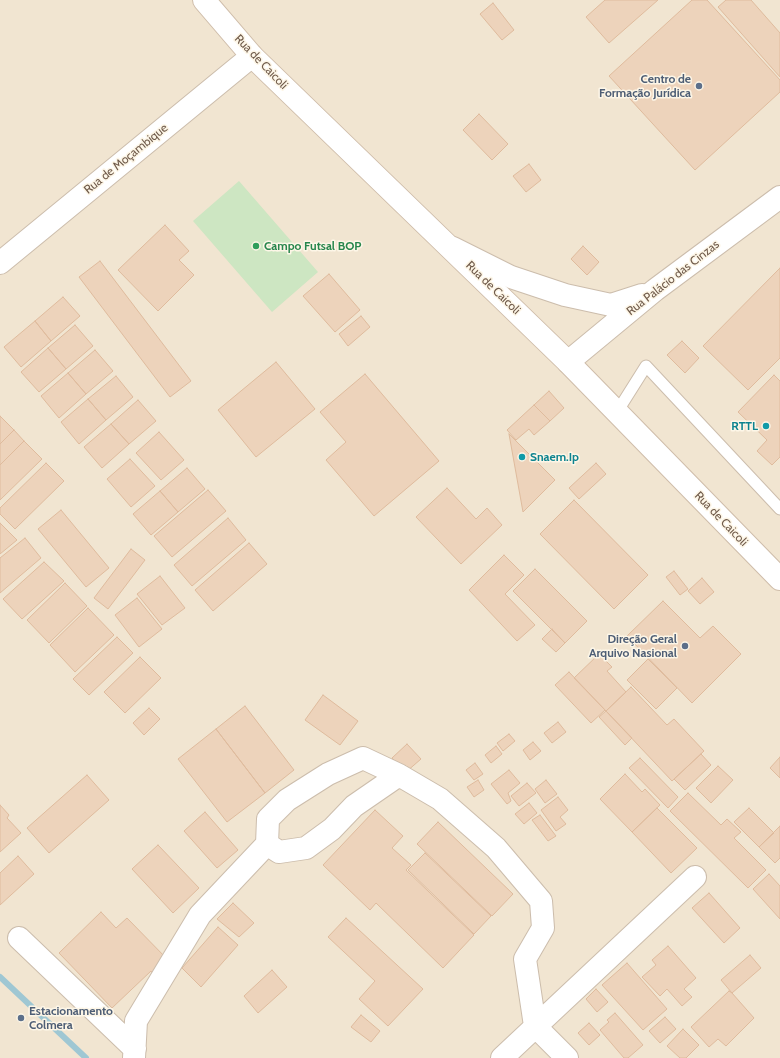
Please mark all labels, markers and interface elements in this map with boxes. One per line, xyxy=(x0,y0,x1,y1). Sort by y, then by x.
street label: Rua de Caicoli xyxy=(231,32,291,92)
place label: Centro de Formação Jurídica xyxy=(599,72,691,100)
marker: Centro de Formação Jurídica xyxy=(694,81,704,91)
street label: Rua de Moçambique xyxy=(81,121,171,197)
street label: Rua Palácio das Cinzas xyxy=(624,237,722,319)
place label: Campo Futsal BOP xyxy=(264,239,361,253)
marker: Campo Futsal BOP xyxy=(251,241,261,251)
street label: Rua de Caicoli xyxy=(463,258,523,318)
place label: RTTL xyxy=(731,419,758,433)
marker: RTTL xyxy=(761,421,771,431)
place label: Snaem.Ip xyxy=(530,450,579,464)
marker: Snaem.Ip xyxy=(517,452,527,462)
street label: Rua de Caicoli xyxy=(691,489,751,549)
place label: Direção Geral Arquivo Nasional xyxy=(589,632,677,660)
marker: Direção Geral Arquivo Nasional xyxy=(680,641,690,651)
place label: Estacionamento Colmera xyxy=(29,1004,113,1032)
marker: Estacionamento Colmera xyxy=(16,1013,26,1023)

